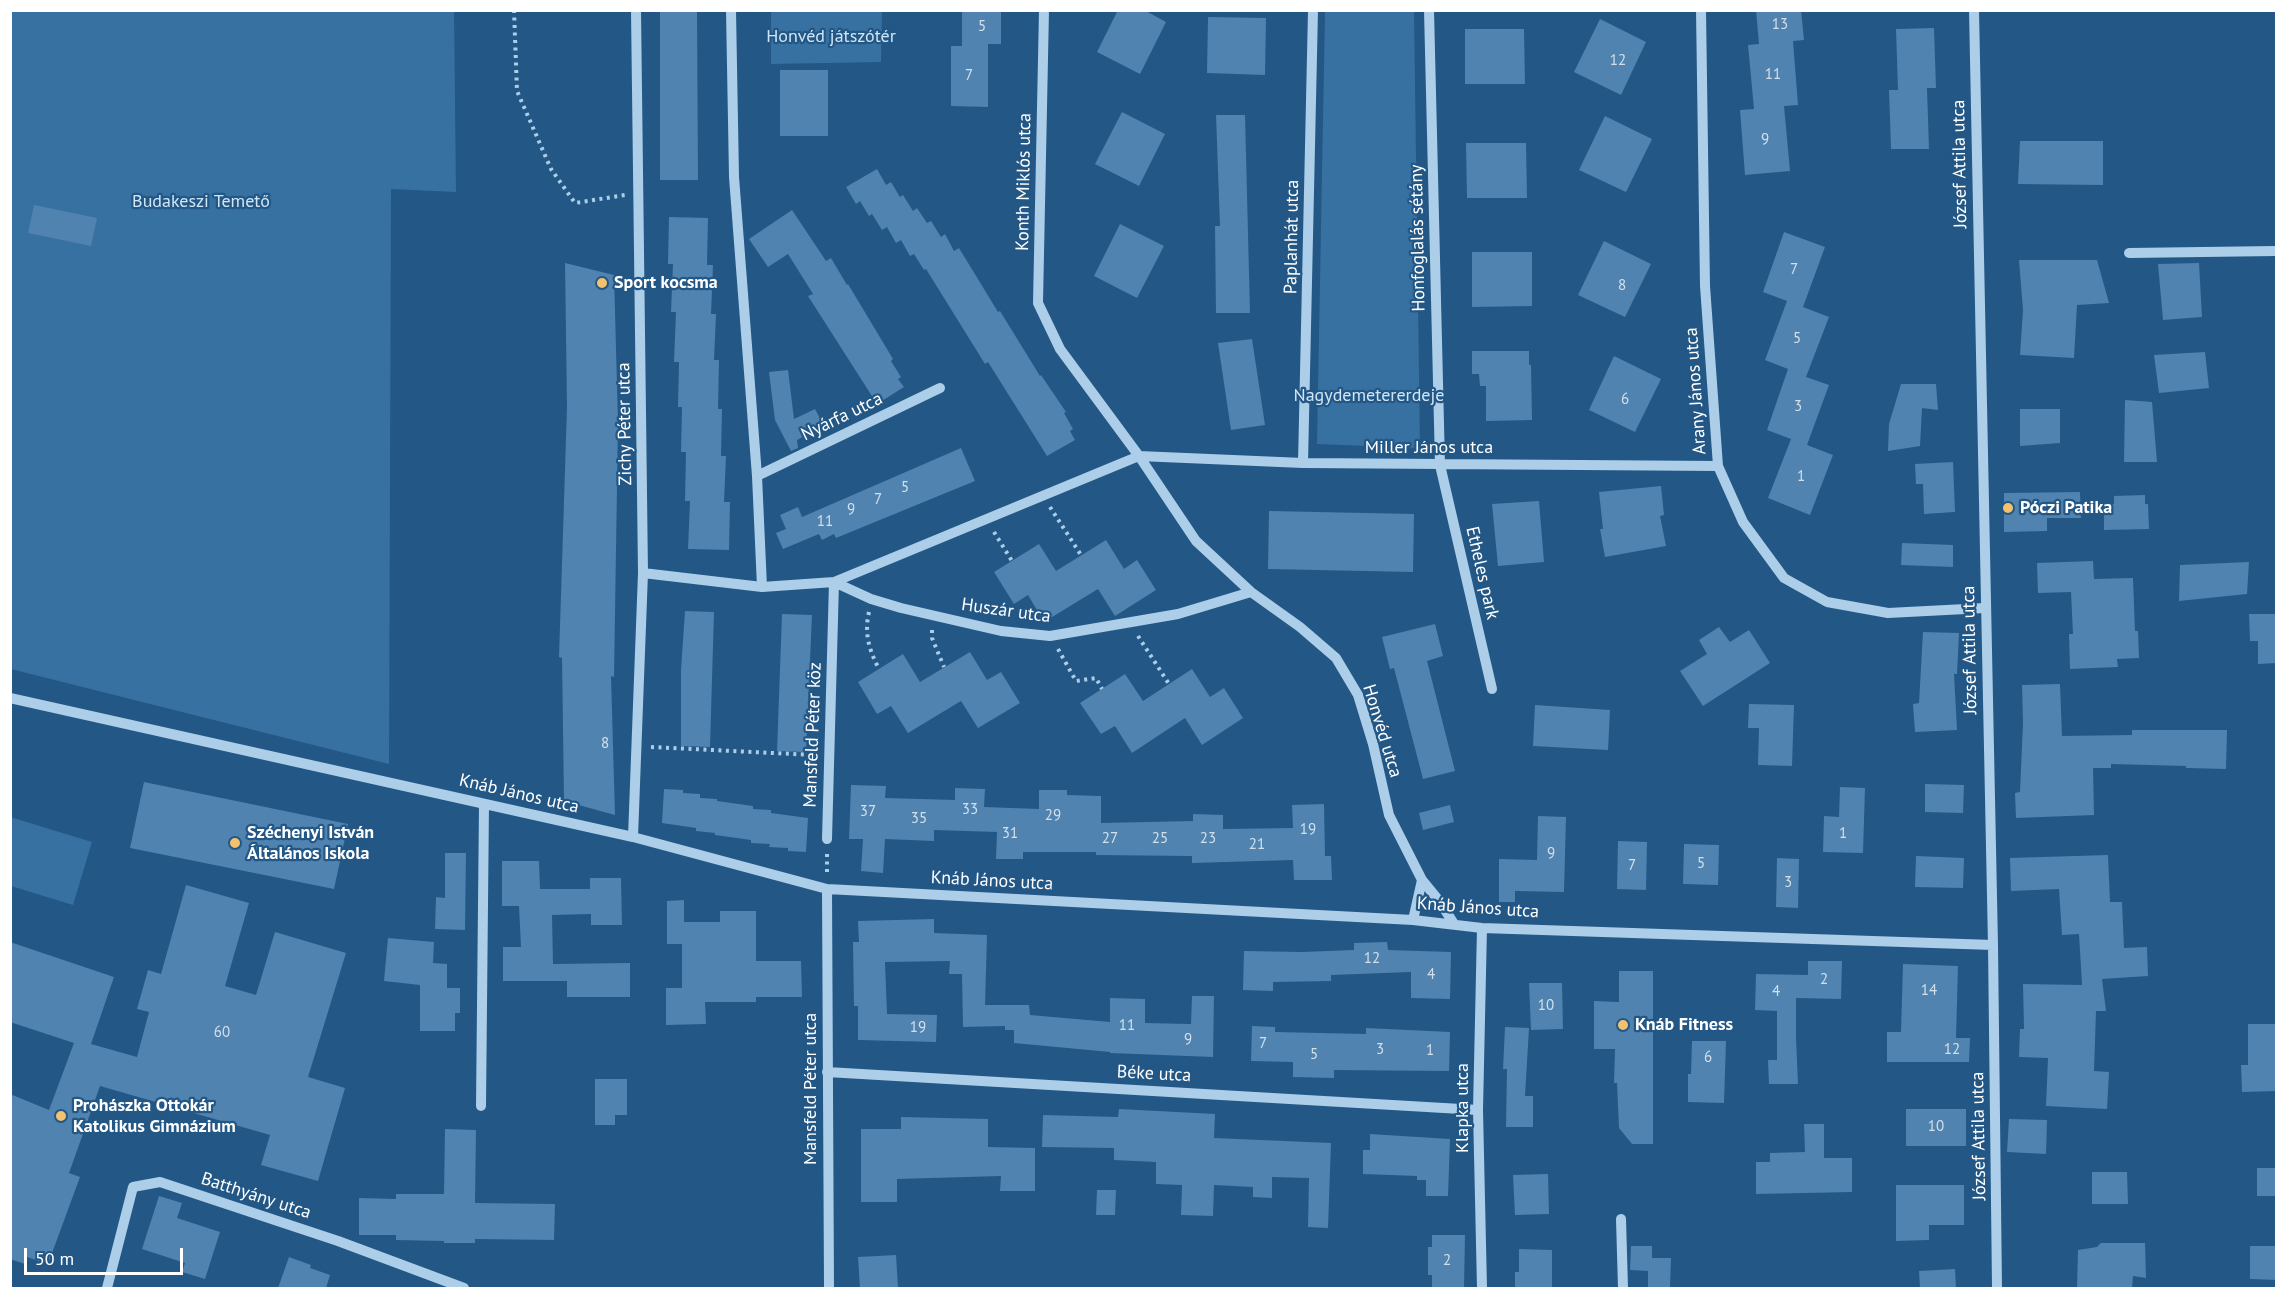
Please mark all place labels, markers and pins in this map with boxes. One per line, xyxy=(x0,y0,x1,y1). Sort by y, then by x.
place label: Sport kocsma xyxy=(614,272,718,294)
marker: Sport kocsma xyxy=(595,276,609,290)
place label: Póczi Patika xyxy=(2020,497,2112,519)
marker: Póczi Patika xyxy=(2001,501,2015,515)
place label: Széchenyi István Általános Iskola xyxy=(247,822,374,864)
marker: Széchenyi István Általános Iskola xyxy=(228,836,242,850)
place label: Knáb Fitness xyxy=(1635,1014,1733,1036)
marker: Knáb Fitness xyxy=(1616,1018,1630,1032)
place label: Prohászka Ottokár Katolikus Gimnázium xyxy=(73,1095,236,1138)
marker: Prohászka Ottokár Katolikus Gimnázium xyxy=(54,1109,68,1123)

